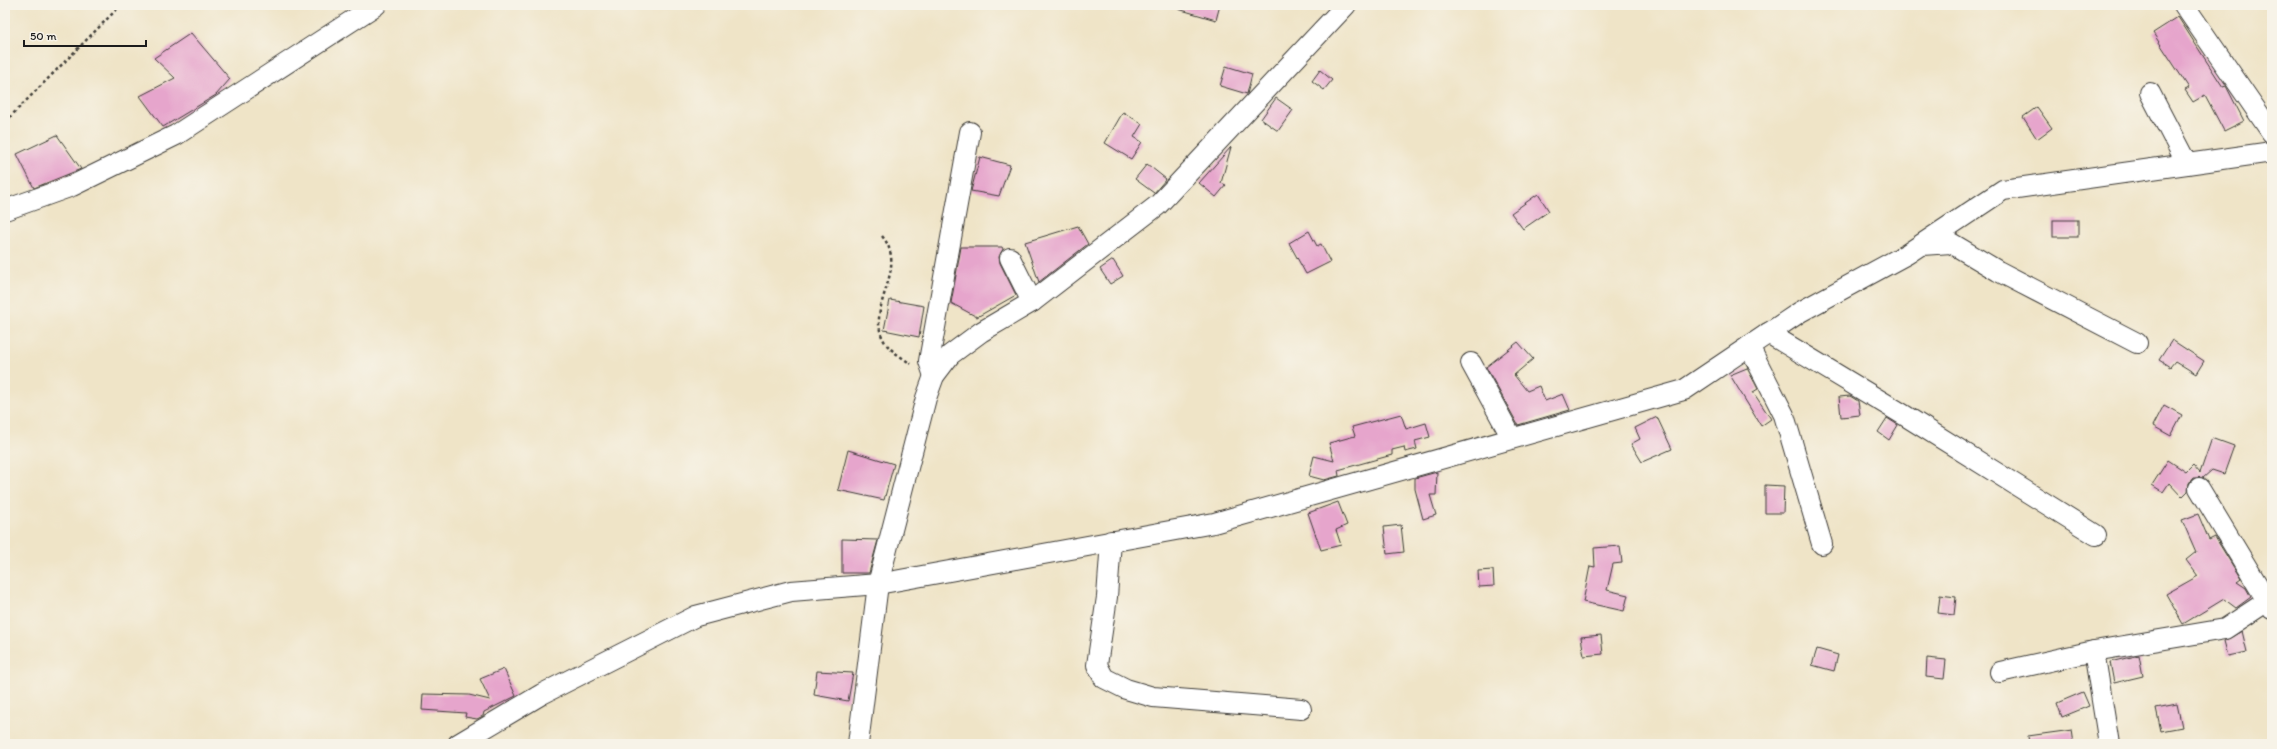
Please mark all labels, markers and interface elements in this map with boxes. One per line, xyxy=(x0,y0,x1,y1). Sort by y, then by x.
scale bar xyxy=(24,22,146,48)
text: 50 m xyxy=(30,29,56,43)

